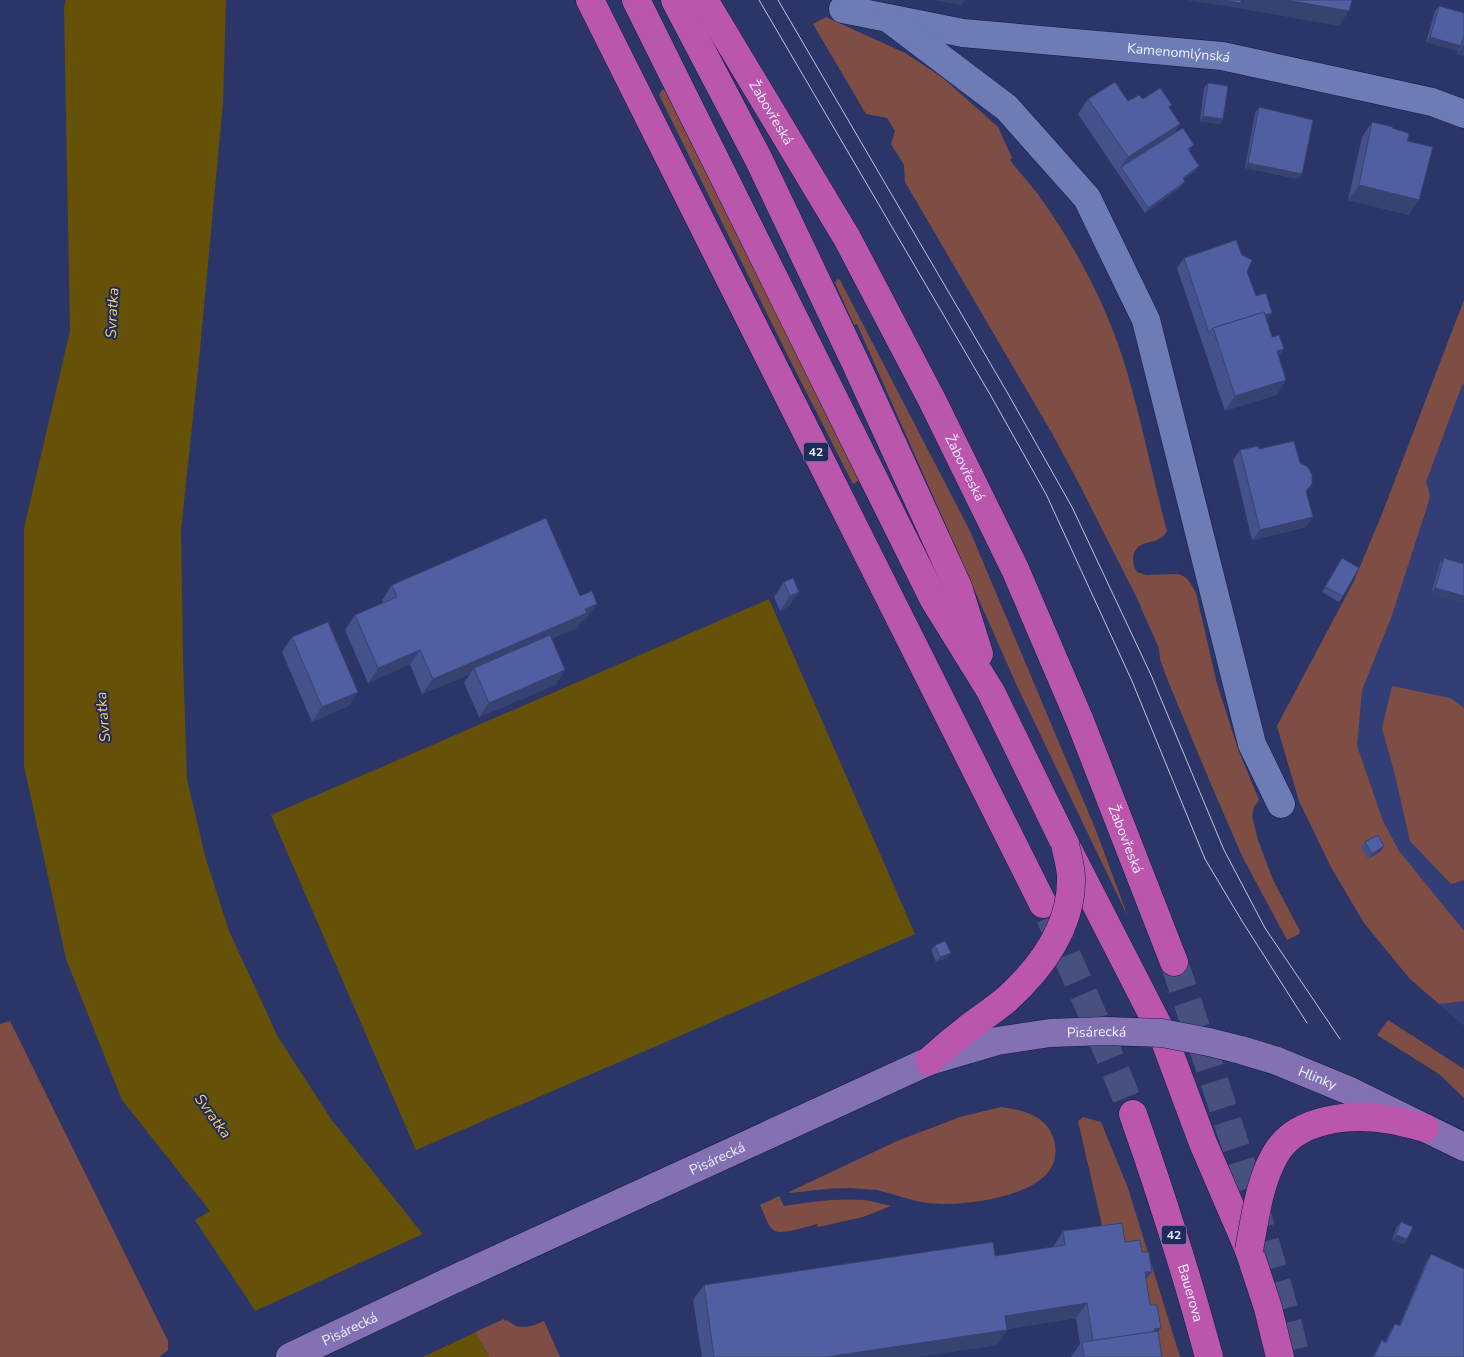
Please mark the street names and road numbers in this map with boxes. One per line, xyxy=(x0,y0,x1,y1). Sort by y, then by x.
street label: Kamenomlýnská xyxy=(1126,39,1232,68)
street label: Žabovřeská xyxy=(744,77,798,148)
street label: Žabovřeská xyxy=(940,431,989,504)
road number: 42 xyxy=(804,442,828,462)
street label: Žabovřeská xyxy=(1104,802,1148,876)
street label: Pisárecká xyxy=(1066,1022,1127,1042)
street label: Hlinky xyxy=(1295,1062,1340,1095)
street label: Pisárecká xyxy=(686,1138,748,1180)
road number: 42 xyxy=(1162,1226,1186,1244)
street label: Bauerova xyxy=(1173,1262,1208,1324)
street label: Pisárecká xyxy=(319,1308,381,1350)

